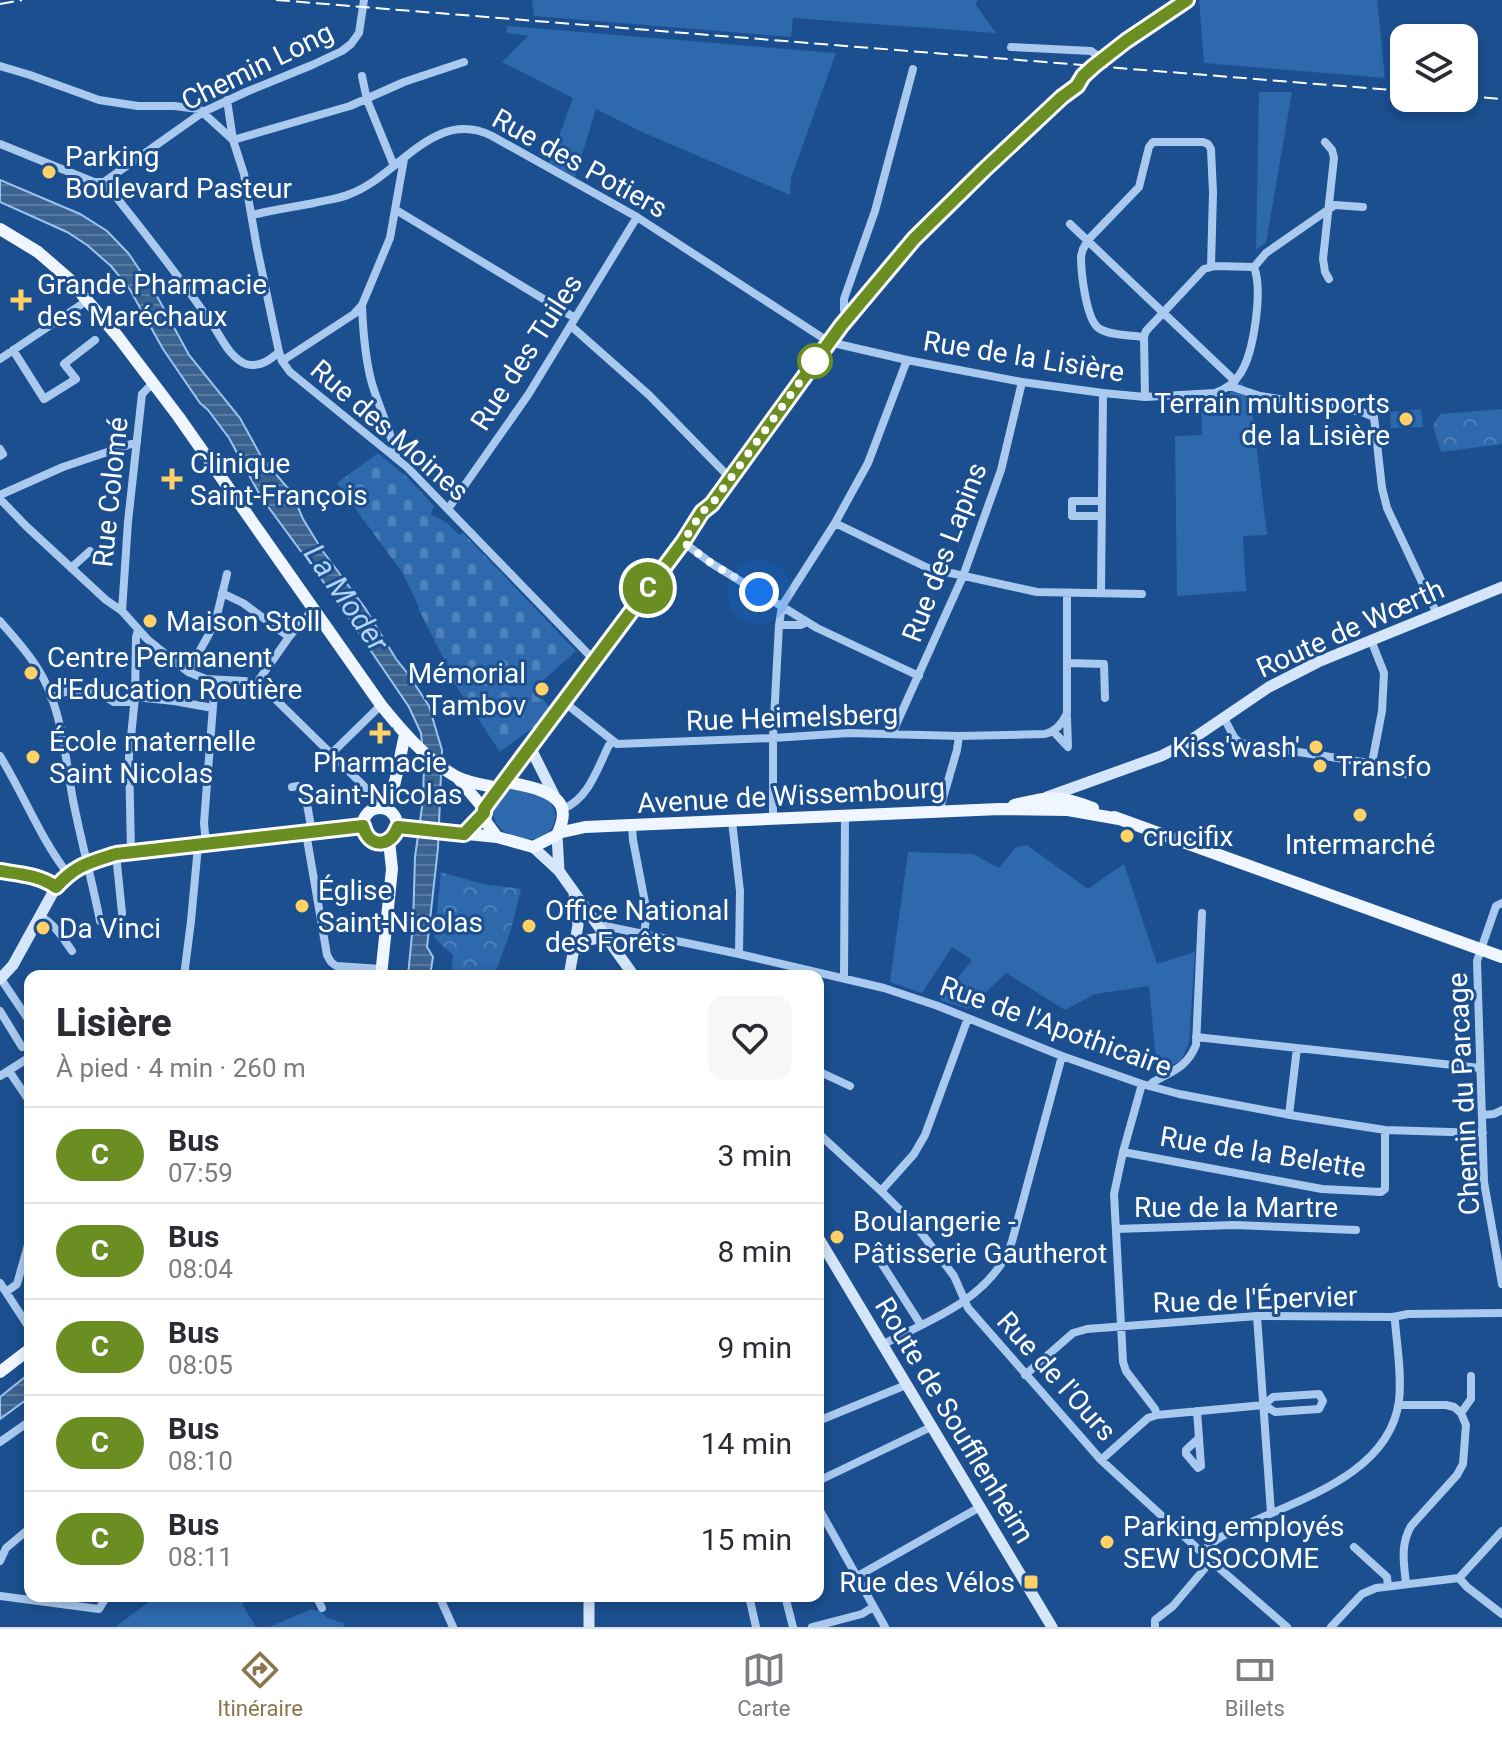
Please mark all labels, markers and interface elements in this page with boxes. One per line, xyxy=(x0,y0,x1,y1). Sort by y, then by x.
street label: Chemin Long xyxy=(176,16,338,117)
map controls xyxy=(1390,24,1478,112)
button: layers xyxy=(1390,24,1478,112)
street label: Rue des Potiers xyxy=(487,102,673,225)
place label: Parking Boulevard Pasteur xyxy=(65,140,293,205)
marker: Parking Boulevard Pasteur xyxy=(40,163,58,181)
place label: Grande Pharmacie des Maréchaux xyxy=(37,268,267,333)
street label: Rue des Tuiles xyxy=(464,268,589,437)
marker: Grande Pharmacie des Maréchaux xyxy=(12,291,30,309)
street label: Rue de la Lisière xyxy=(921,324,1127,389)
unlabelled marker xyxy=(798,344,832,378)
street label: Rue des Moines xyxy=(304,353,475,508)
place label: Terrain multisports de la Lisière xyxy=(1154,387,1390,452)
marker: Terrain multisports de la Lisière xyxy=(1397,410,1415,428)
street label: Rue Colomé xyxy=(86,415,135,569)
place label: Clinique Saint-François xyxy=(190,447,368,512)
street label: Rue des Lapins xyxy=(895,458,994,646)
marker: Clinique Saint-François xyxy=(161,468,183,490)
water label: La Moder xyxy=(297,537,397,659)
line badge: C xyxy=(622,562,674,614)
text: C xyxy=(639,571,657,604)
your location xyxy=(739,572,779,612)
street label: Route de Wœrth xyxy=(1251,572,1449,685)
place label: Maison Stoll xyxy=(166,605,320,638)
marker: Maison Stoll xyxy=(141,612,159,630)
place label: Centre Permanent d'Education Routière xyxy=(47,641,302,706)
place label: Mémorial Tambov xyxy=(408,657,526,722)
marker: Centre Permanent d'Education Routière xyxy=(22,664,40,682)
marker: Mémorial Tambov xyxy=(533,680,551,698)
street label: Rue Heimelsberg xyxy=(685,697,899,738)
marker: Pharmacie Saint-Nicolas xyxy=(371,724,389,742)
place label: École maternelle Saint Nicolas xyxy=(49,725,256,790)
place label: Kiss'wash' xyxy=(1172,731,1300,764)
marker: Kiss'wash' xyxy=(1307,738,1325,756)
place label: Pharmacie Saint-Nicolas xyxy=(298,746,462,811)
marker: École maternelle Saint Nicolas xyxy=(24,748,42,766)
place label: Transfo xyxy=(1336,750,1431,783)
marker: Transfo xyxy=(1311,757,1329,775)
street label: Avenue de Wissembourg xyxy=(636,771,946,820)
marker: Intermarché xyxy=(1351,806,1369,824)
place label: crucifix xyxy=(1143,820,1234,853)
marker: crucifix xyxy=(1118,827,1136,845)
place label: Intermarché xyxy=(1285,828,1435,861)
place label: Église Saint-Nicolas xyxy=(318,874,483,939)
place label: Office National des Forêts xyxy=(545,894,729,959)
marker: Église Saint-Nicolas xyxy=(293,897,311,915)
place label: Da Vinci xyxy=(59,912,161,945)
marker: Office National des Forêts xyxy=(520,917,538,935)
marker: Da Vinci xyxy=(34,919,52,937)
street label: Rue de l'Apothicaire xyxy=(935,969,1176,1084)
street label: Chemin du Parcage xyxy=(1441,972,1486,1216)
button: heart xyxy=(708,996,792,1080)
text: Lisière xyxy=(56,1001,172,1045)
text: À pied · 4 min · 260 m xyxy=(56,1053,306,1083)
street label: Rue de la Belette xyxy=(1158,1120,1368,1185)
text: Bus xyxy=(168,1123,219,1158)
text: C xyxy=(91,1138,109,1171)
text: 3 min xyxy=(718,1138,792,1173)
text: 07:59 xyxy=(168,1158,233,1188)
street label: Rue de la Martre xyxy=(1134,1191,1338,1224)
place label: Boulangerie - Pâtisserie Gautherot xyxy=(853,1205,1107,1270)
text: Bus xyxy=(168,1219,219,1254)
marker: Boulangerie - Pâtisserie Gautherot xyxy=(828,1228,846,1246)
text: C xyxy=(91,1234,109,1267)
text: 8 min xyxy=(718,1234,792,1269)
text: 08:04 xyxy=(168,1254,233,1284)
street label: Rue de l'Épervier xyxy=(1152,1279,1358,1320)
street label: Route de Soufflenheim xyxy=(868,1291,1041,1549)
street label: Rue de l'Ours xyxy=(990,1305,1123,1448)
text: Bus xyxy=(168,1315,219,1350)
text: C xyxy=(91,1330,109,1363)
text: 9 min xyxy=(718,1330,792,1365)
text: 08:05 xyxy=(168,1350,233,1380)
text: Bus xyxy=(168,1411,219,1446)
text: C xyxy=(91,1426,109,1459)
text: 14 min xyxy=(701,1426,792,1461)
text: 08:10 xyxy=(168,1446,233,1476)
text: Bus xyxy=(168,1507,219,1542)
place label: Parking employés SEW USOCOME xyxy=(1123,1510,1344,1575)
text: C xyxy=(91,1522,109,1555)
text: 15 min xyxy=(701,1522,792,1557)
marker: Parking employés SEW USOCOME xyxy=(1098,1533,1116,1551)
text: 08:11 xyxy=(168,1542,233,1572)
place label: Rue des Vélos xyxy=(839,1566,1015,1599)
marker: Rue des Vélos xyxy=(1022,1573,1040,1591)
tab: Itinéraire xyxy=(217,1648,303,1721)
tab: Carte xyxy=(737,1648,790,1721)
tab: Billets xyxy=(1225,1648,1285,1721)

